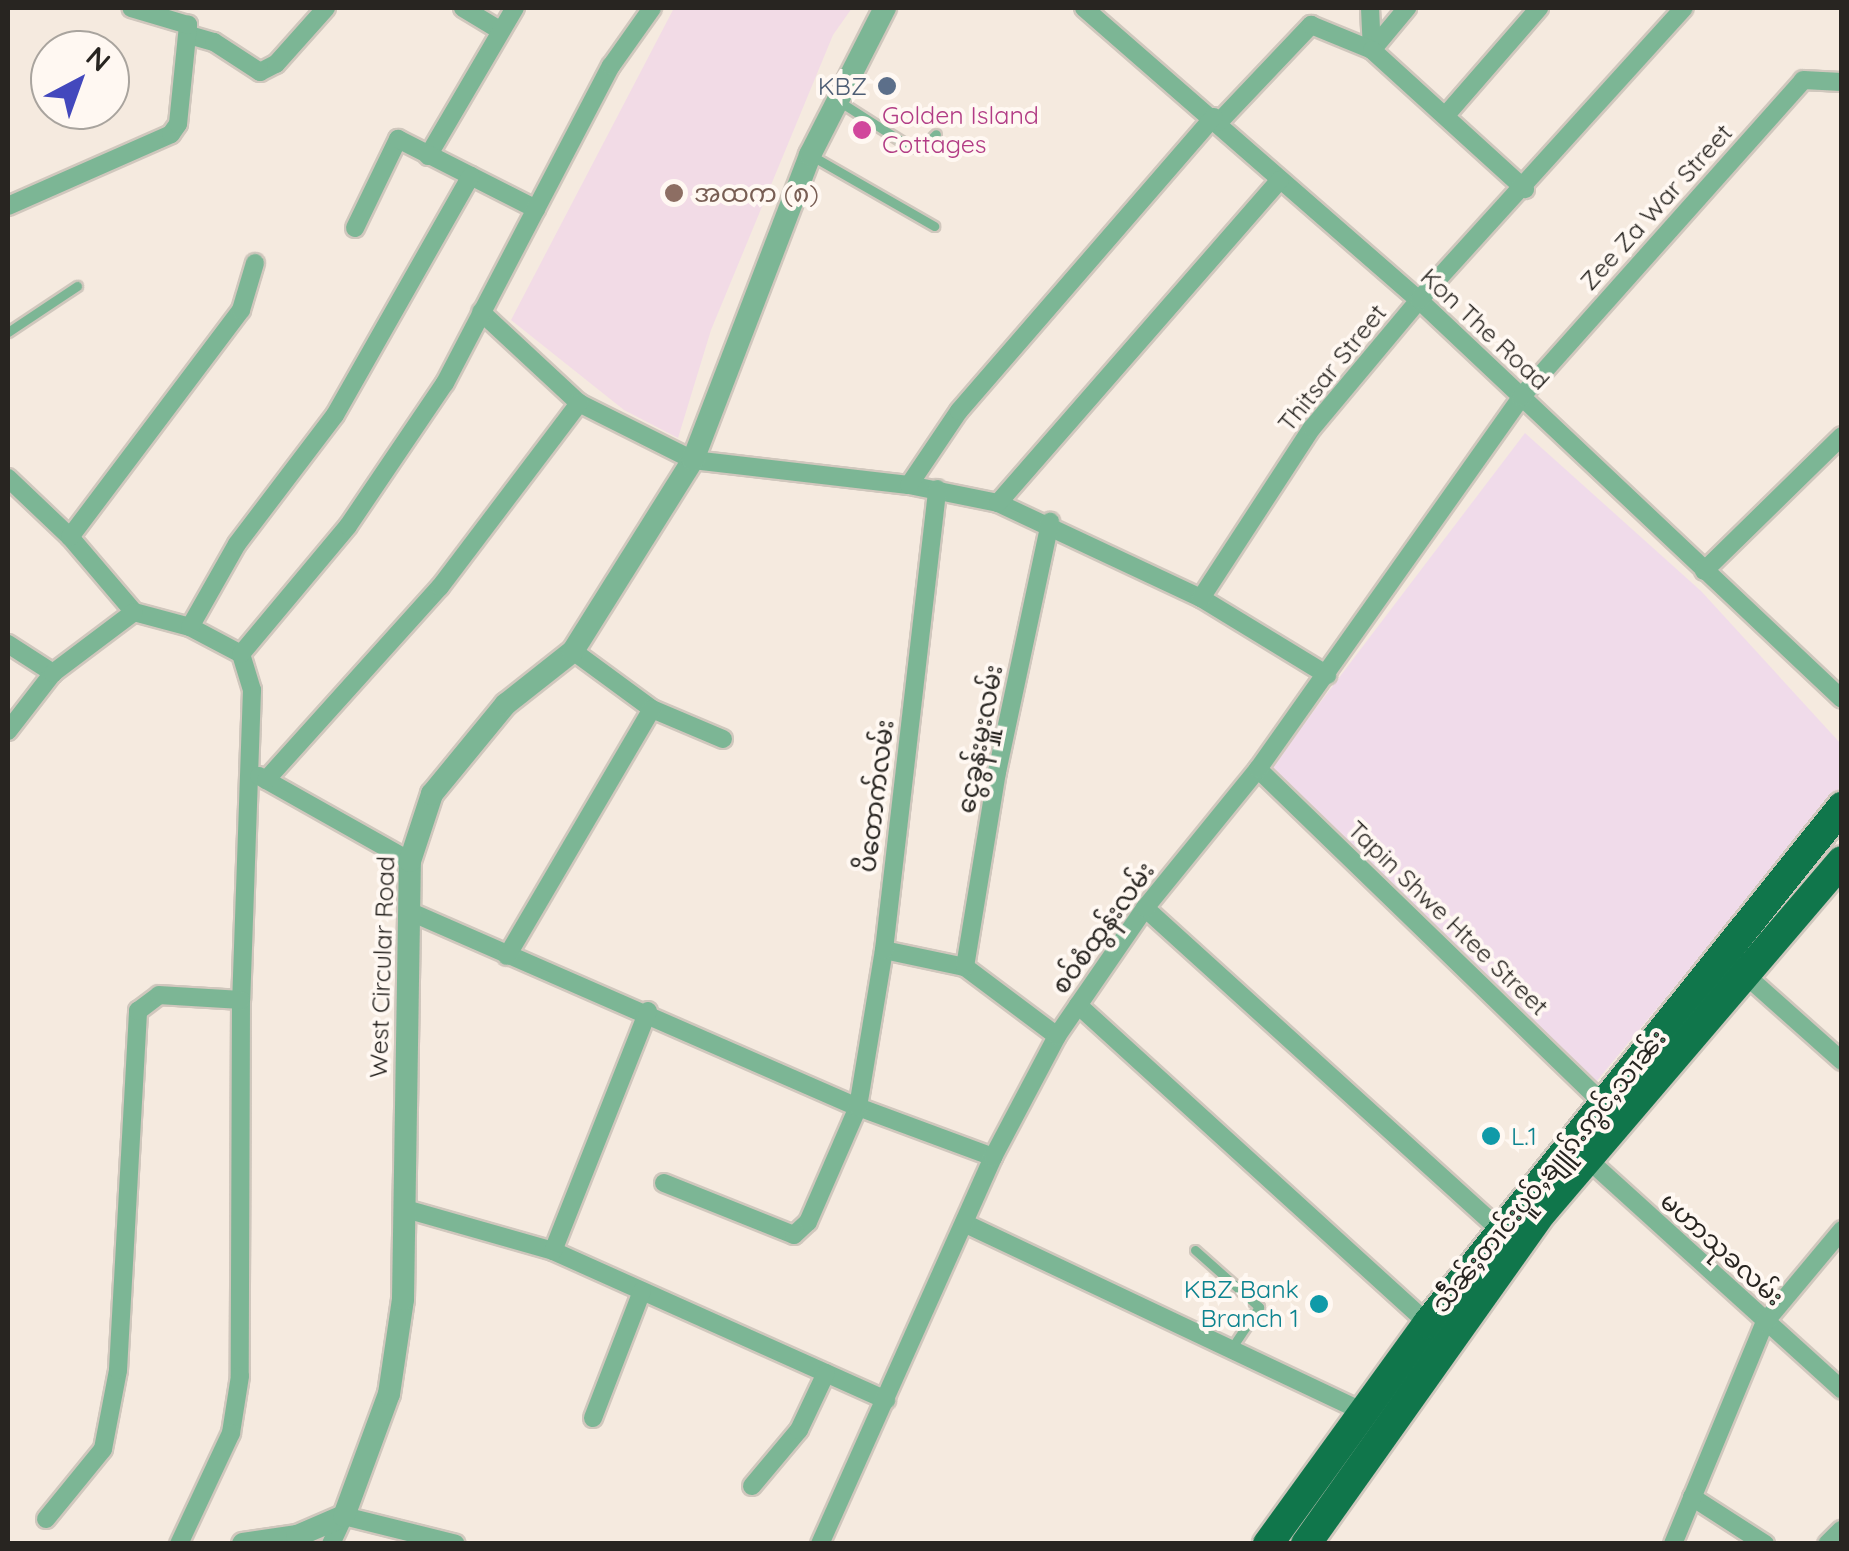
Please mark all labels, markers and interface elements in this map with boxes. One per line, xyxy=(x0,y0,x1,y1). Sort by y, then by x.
north arrow xyxy=(30,30,130,130)
text: N xyxy=(79,39,118,78)
place label: KBZ xyxy=(818,71,867,101)
marker: KBZ xyxy=(876,75,898,97)
place label: Golden Island Cottages xyxy=(882,101,1039,160)
street label: Zee Za War Street xyxy=(1574,118,1738,296)
marker: Golden Island Cottages xyxy=(851,119,873,141)
place label: အထက (၈) xyxy=(694,178,819,208)
marker: အထက (၈) xyxy=(663,182,685,204)
street label: Kon The Road xyxy=(1414,262,1556,396)
street label: Thitsar Street xyxy=(1271,298,1393,438)
street label: ငွေခွန်းမှူးလမ်း xyxy=(951,662,1009,816)
street label: ပိတောက်လမ်း xyxy=(852,718,900,874)
street label: Tapin Shwe Htee Street xyxy=(1341,814,1555,1022)
street label: West Circular Road xyxy=(363,855,401,1079)
street label: စဝ်စံထွန်းလမ်း xyxy=(1045,856,1161,1000)
street label: သဵႅၼ်ႈတၢင်းပူဝ်ႇၶျူၵ်ႉဢွင်ႇသၢၼ်း xyxy=(1426,1023,1672,1319)
place label: L.1 xyxy=(1511,1121,1537,1151)
marker: L.1 xyxy=(1480,1125,1502,1147)
street label: မဟာသုခလမ်း xyxy=(1654,1186,1790,1312)
place label: KBZ Bank Branch 1 xyxy=(1184,1275,1299,1334)
marker: KBZ Bank Branch 1 xyxy=(1308,1293,1330,1315)

